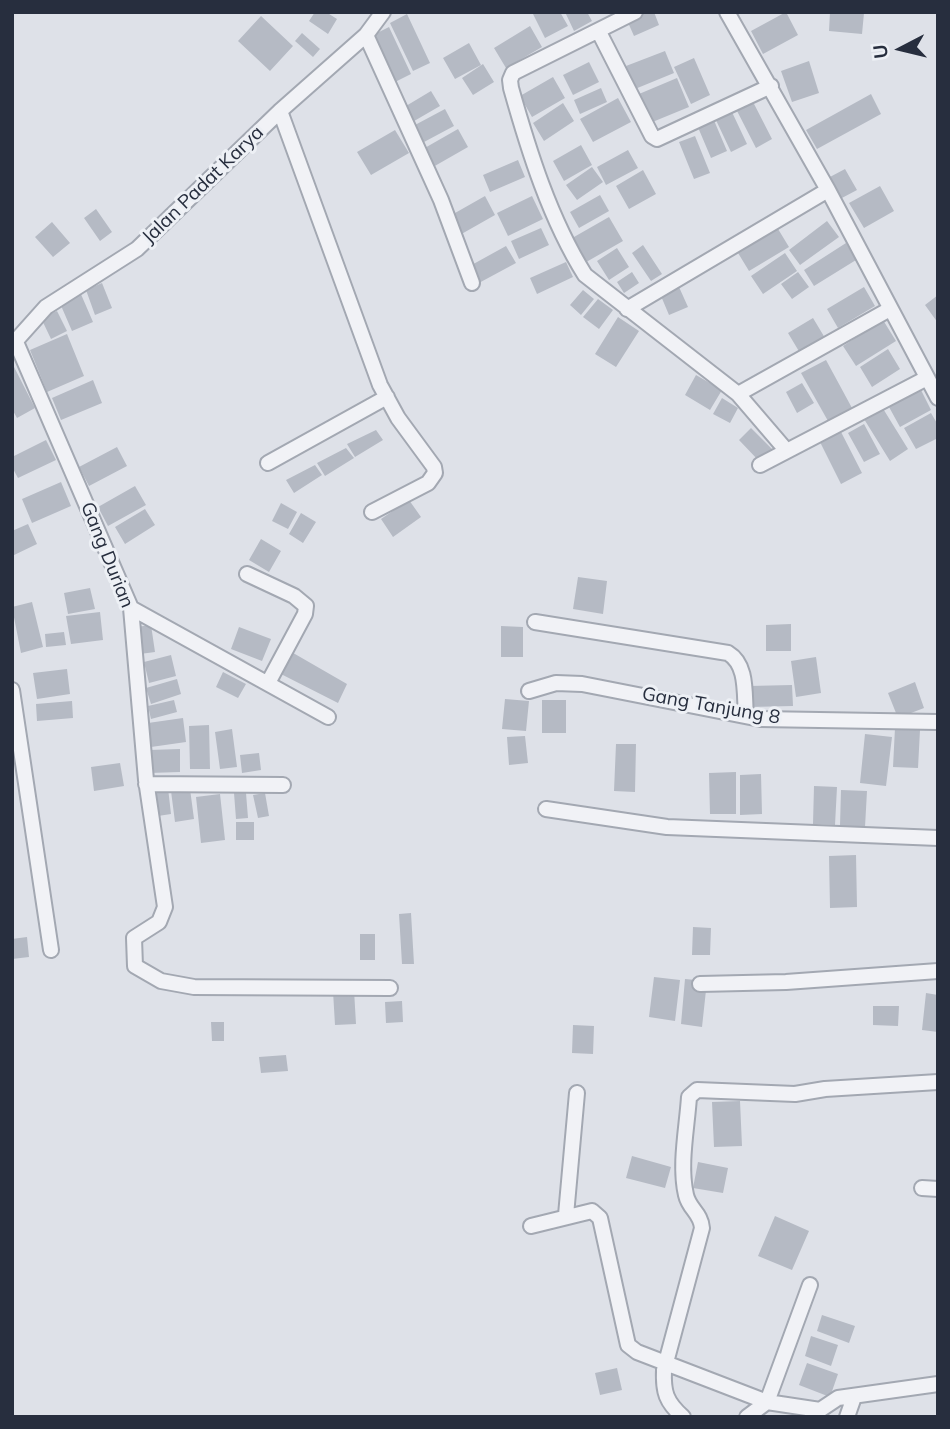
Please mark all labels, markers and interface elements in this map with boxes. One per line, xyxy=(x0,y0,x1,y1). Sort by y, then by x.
north arrow xyxy=(866,14,936,84)
text: U xyxy=(867,43,893,60)
street label: Jalan Padat Karya xyxy=(138,121,268,249)
street label: Gang Durian xyxy=(75,499,139,611)
street label: Gang Tanjung 8 xyxy=(640,683,782,729)

